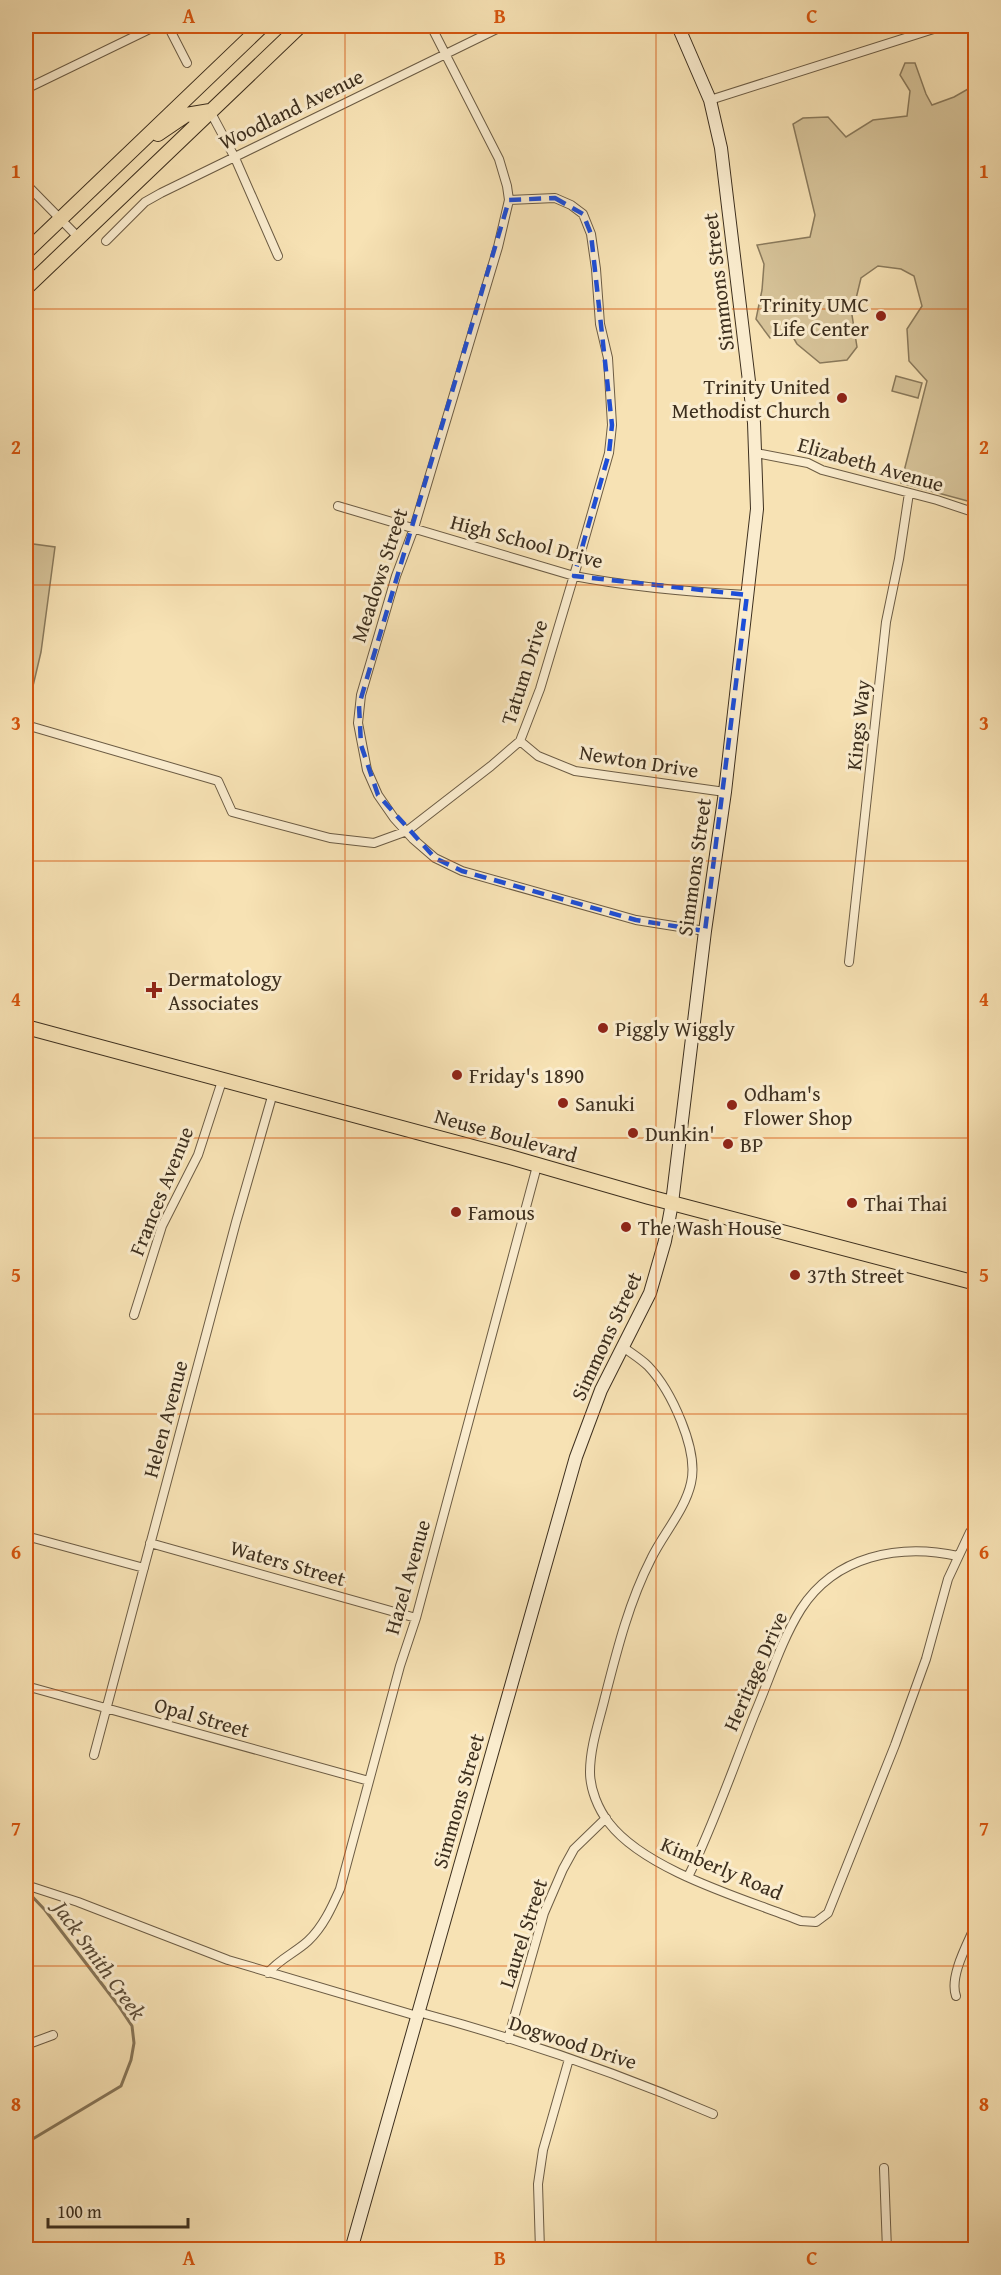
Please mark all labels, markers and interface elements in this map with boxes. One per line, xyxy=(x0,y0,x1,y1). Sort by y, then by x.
text: A xyxy=(183,1,196,30)
text: B xyxy=(494,1,506,30)
text: C xyxy=(806,1,818,30)
street label: Woodland Avenue xyxy=(213,60,369,157)
text: 1 xyxy=(11,156,21,185)
text: 1 xyxy=(979,156,989,185)
street label: Simmons Street xyxy=(694,211,742,353)
place label: Trinity UMC Life Center xyxy=(760,289,869,344)
marker: Trinity UMC Life Center xyxy=(874,309,888,323)
place label: Trinity United Methodist Church xyxy=(672,371,831,426)
marker: Trinity United Methodist Church xyxy=(835,391,849,405)
street label: Elizabeth Avenue xyxy=(794,428,948,500)
text: 2 xyxy=(11,432,21,461)
text: 2 xyxy=(979,432,989,461)
street label: Meadows Street xyxy=(343,503,415,646)
street label: High School Drive xyxy=(447,506,607,576)
street label: Tatum Drive xyxy=(492,615,556,728)
street label: Kings Way xyxy=(838,678,878,772)
text: 3 xyxy=(11,708,21,737)
text: 3 xyxy=(979,708,989,737)
street label: Newton Drive xyxy=(577,736,701,786)
street label: Simmons Street xyxy=(669,795,719,938)
place label: Dermatology Associates xyxy=(168,963,283,1018)
marker: Dermatology Associates xyxy=(145,981,163,999)
text: 4 xyxy=(11,984,21,1013)
text: 4 xyxy=(979,984,989,1013)
place label: Piggly Wiggly xyxy=(615,1013,736,1044)
marker: Piggly Wiggly xyxy=(596,1021,610,1035)
place label: Friday's 1890 xyxy=(469,1060,584,1091)
marker: Friday's 1890 xyxy=(450,1068,464,1082)
place label: Odham's Flower Shop xyxy=(744,1078,852,1133)
place label: Sanuki xyxy=(575,1088,635,1119)
marker: Sanuki xyxy=(556,1096,570,1110)
marker: Odham's Flower Shop xyxy=(725,1098,739,1112)
street label: Neuse Boulevard xyxy=(431,1100,582,1170)
place label: Dunkin' xyxy=(645,1118,715,1149)
street label: Frances Avenue xyxy=(121,1122,201,1260)
marker: Dunkin' xyxy=(626,1126,640,1140)
place label: BP xyxy=(740,1129,763,1160)
marker: BP xyxy=(721,1137,735,1151)
place label: Thai Thai xyxy=(864,1188,947,1219)
marker: Thai Thai xyxy=(845,1196,859,1210)
place label: Famous xyxy=(468,1197,535,1228)
marker: Famous xyxy=(449,1205,463,1219)
place label: The Wash House xyxy=(638,1212,782,1243)
marker: The Wash House xyxy=(619,1220,633,1234)
text: 5 xyxy=(11,1260,21,1289)
place label: 37th Street xyxy=(807,1260,905,1291)
text: 5 xyxy=(979,1260,989,1289)
street label: Simmons Street xyxy=(563,1266,650,1406)
marker: 37th Street xyxy=(788,1268,802,1282)
street label: Helen Avenue xyxy=(134,1357,196,1481)
street label: Hazel Avenue xyxy=(376,1516,438,1638)
street label: Waters Street xyxy=(227,1532,350,1594)
text: 6 xyxy=(11,1537,21,1566)
text: 6 xyxy=(979,1537,989,1566)
street label: Heritage Drive xyxy=(715,1606,795,1736)
street label: Opal Street xyxy=(151,1689,254,1746)
street label: Simmons Street xyxy=(424,1729,492,1872)
text: 7 xyxy=(11,1813,21,1842)
text: 7 xyxy=(979,1813,989,1842)
street label: Kimberly Road xyxy=(656,1828,789,1908)
street label: Laurel Street xyxy=(491,1874,555,1992)
water label: Jack Smith Creek xyxy=(44,1891,155,2027)
street label: Dogwood Drive xyxy=(505,2007,641,2077)
text: 8 xyxy=(11,2089,21,2118)
text: 8 xyxy=(979,2089,989,2118)
scale bar xyxy=(48,2191,188,2229)
text: 100 m xyxy=(57,2198,102,2225)
text: A xyxy=(183,2243,196,2272)
text: B xyxy=(494,2243,506,2272)
text: C xyxy=(806,2243,818,2272)

